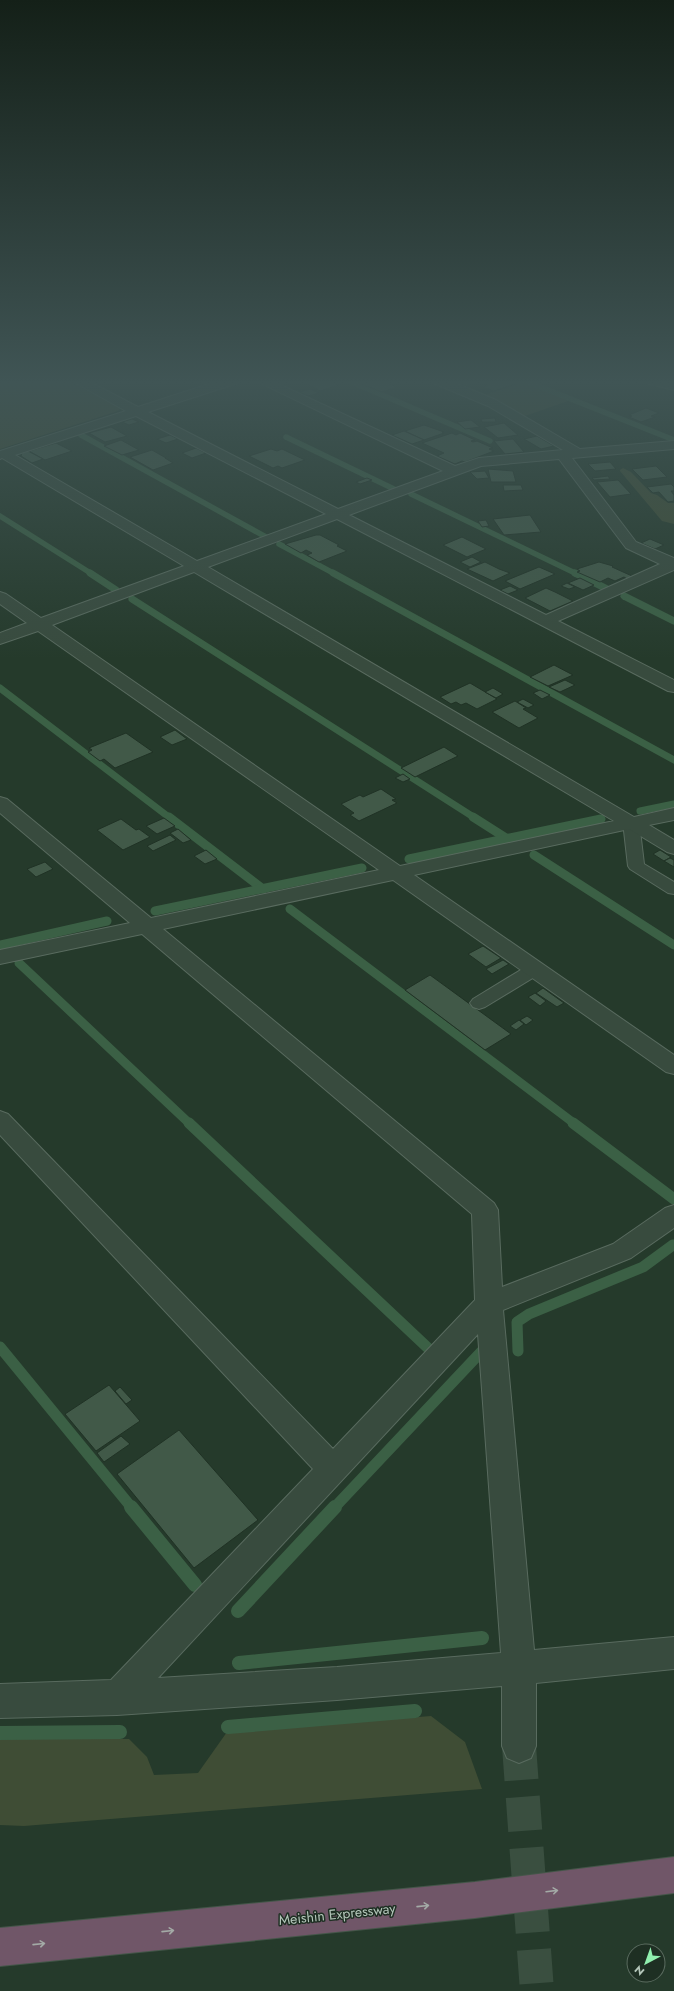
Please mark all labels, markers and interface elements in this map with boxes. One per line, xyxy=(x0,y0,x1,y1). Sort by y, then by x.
one-way arrow xyxy=(545,1887,558,1894)
street label: Meishin Expressway xyxy=(278,1898,397,1930)
one-way arrow xyxy=(416,1902,429,1909)
one-way arrow xyxy=(161,1927,174,1934)
one-way arrow xyxy=(32,1940,45,1947)
north arrow xyxy=(626,1943,666,1983)
text: N xyxy=(631,1962,648,1979)

